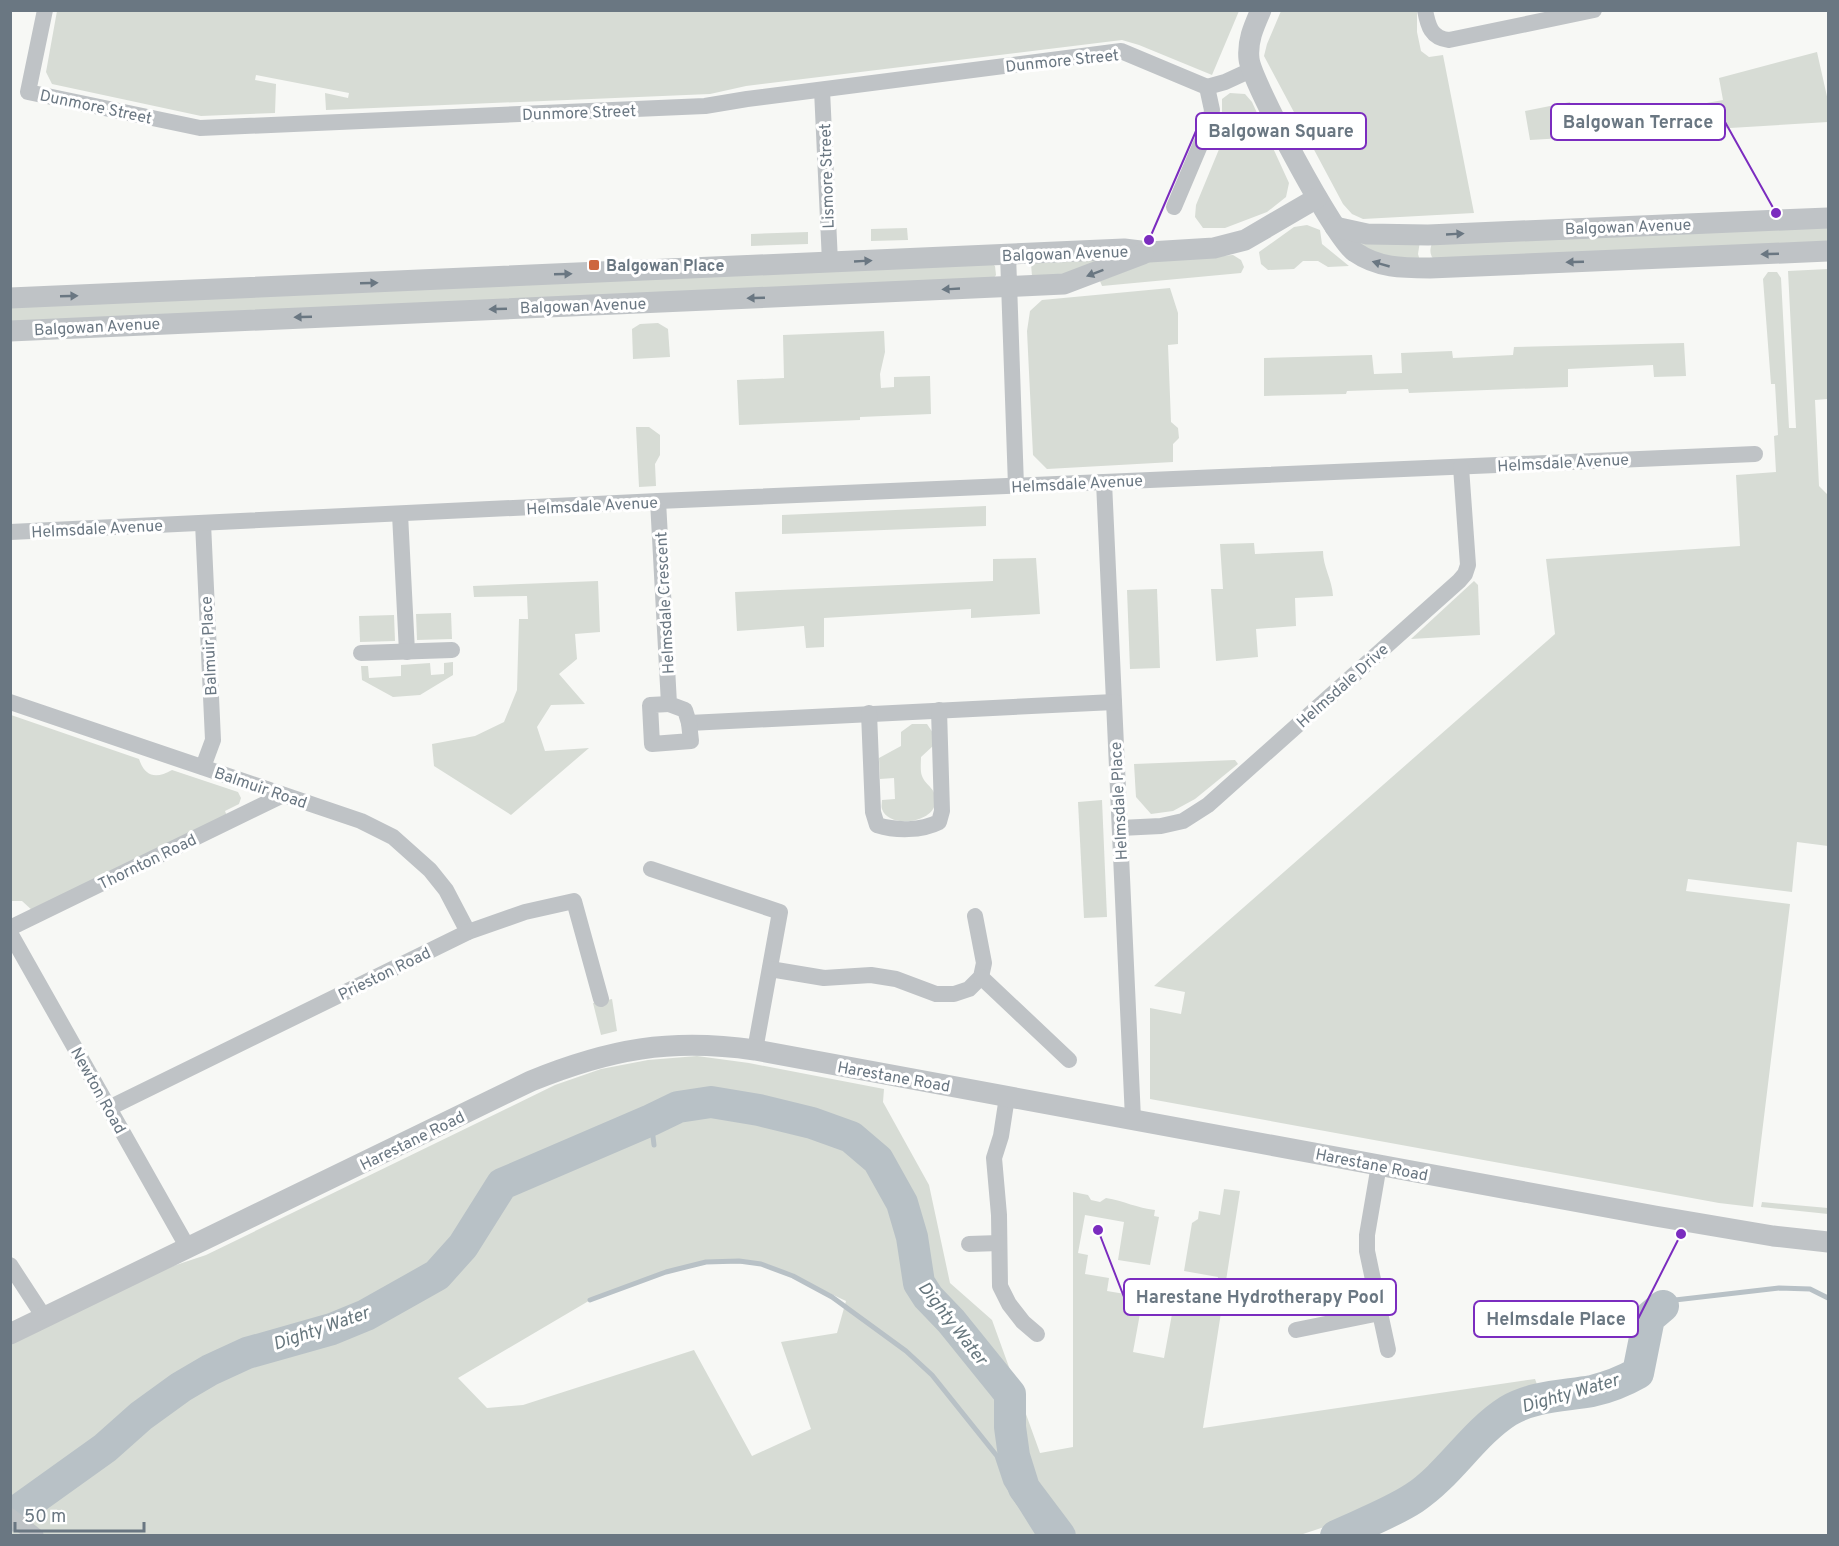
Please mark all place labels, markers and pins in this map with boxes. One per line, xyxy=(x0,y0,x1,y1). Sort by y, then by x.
callout: Balgowan Terrace xyxy=(1551,104,1725,140)
callout: Balgowan Square xyxy=(1196,113,1366,149)
place label: Balgowan Place xyxy=(606,257,724,277)
marker: Balgowan Place xyxy=(587,258,601,272)
callout: Harestane Hydrotherapy Pool xyxy=(1124,1279,1396,1315)
callout: Helmsdale Place xyxy=(1474,1301,1638,1337)

